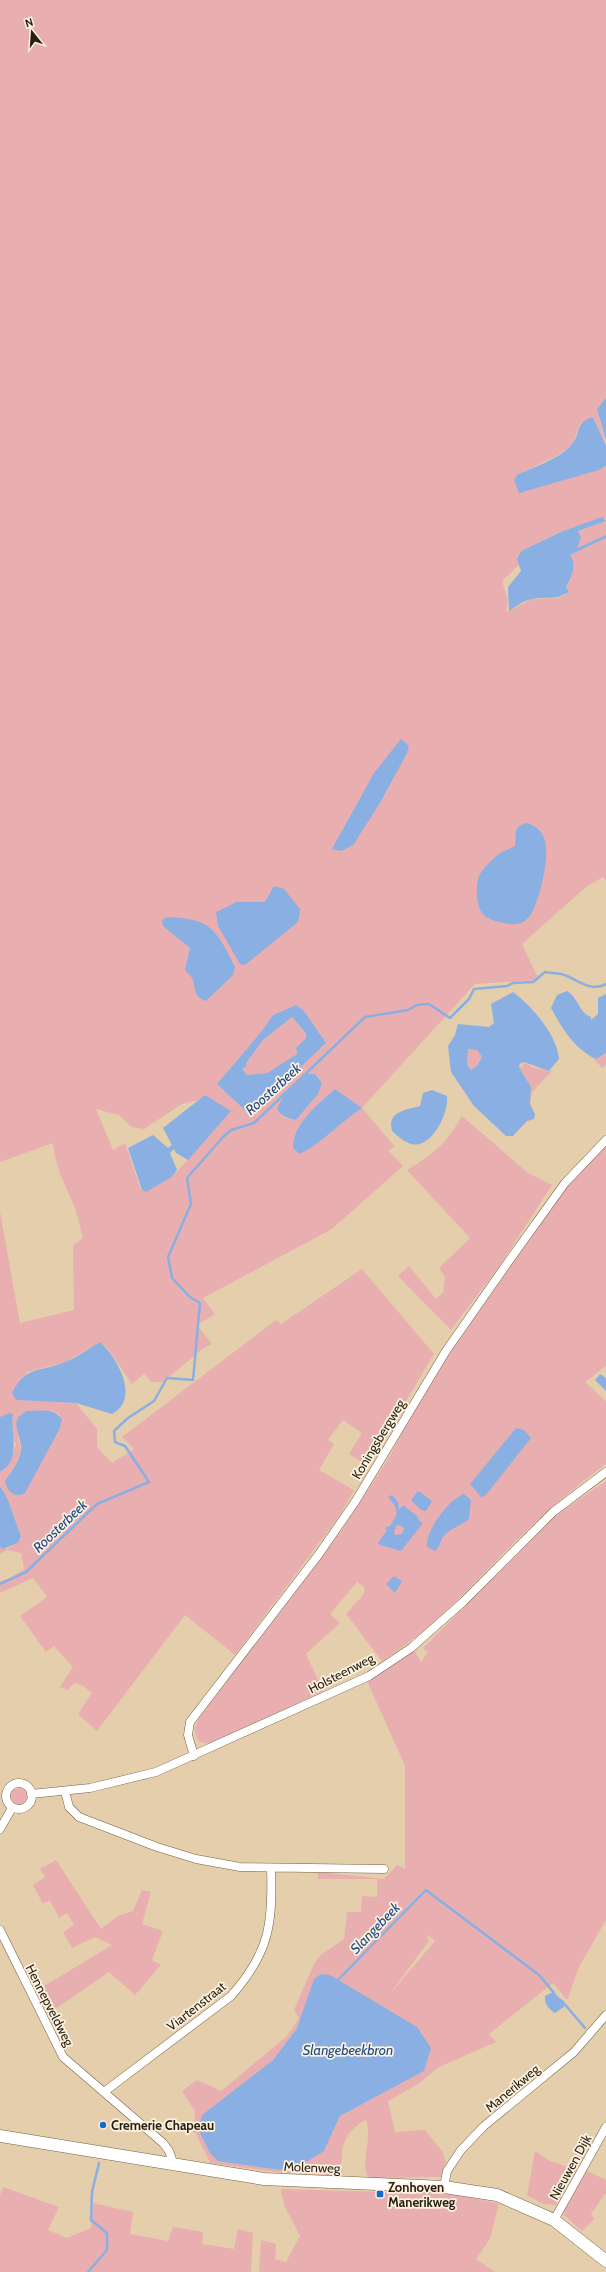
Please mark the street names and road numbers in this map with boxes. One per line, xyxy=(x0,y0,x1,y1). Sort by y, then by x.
street label: Koningsbergweg xyxy=(348,1396,408,1482)
street label: Holsteenweg xyxy=(305,1649,377,1696)
street label: Hennepveldweg xyxy=(23,1961,78,2049)
street label: Viartenstraat xyxy=(163,1978,229,2034)
street label: Manerikweg xyxy=(482,2060,543,2115)
street label: Nieuwen Dijk xyxy=(546,2131,595,2203)
street label: Molenweg xyxy=(283,2158,341,2176)

